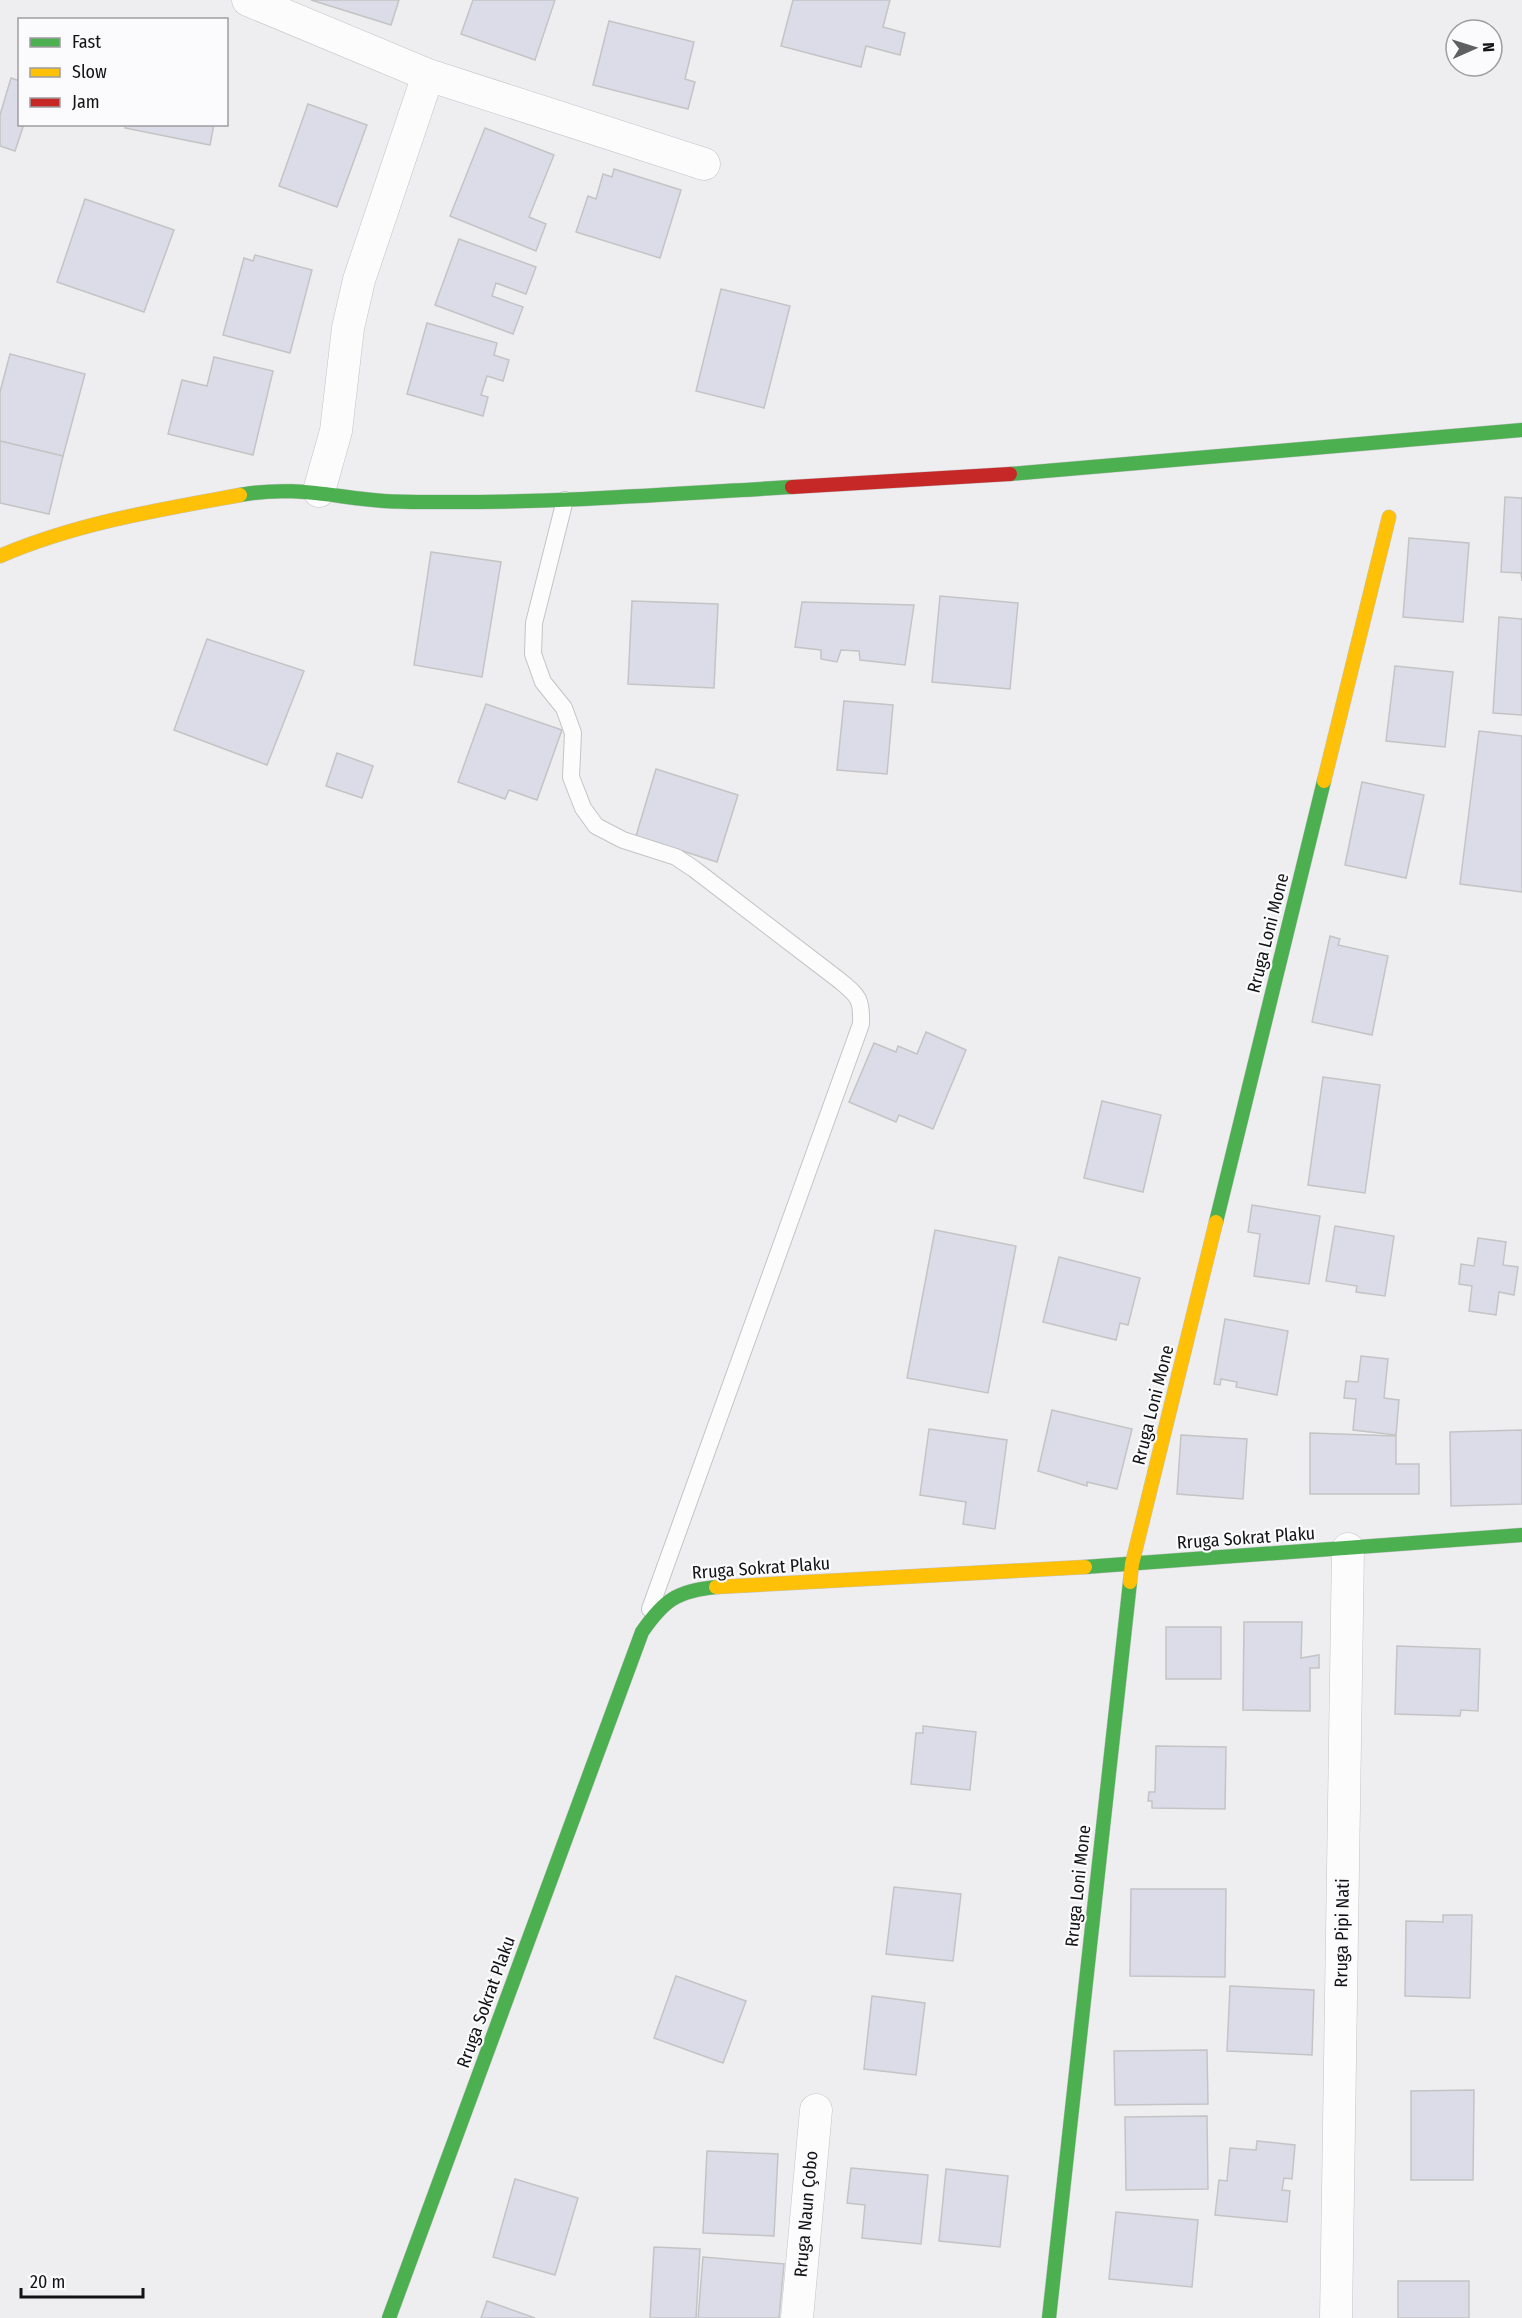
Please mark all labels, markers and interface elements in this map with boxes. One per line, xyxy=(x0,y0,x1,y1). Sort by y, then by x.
legend xyxy=(18,18,228,126)
north arrow xyxy=(1444,18,1504,78)
text: Fast xyxy=(72,31,101,53)
text: N xyxy=(1479,42,1498,53)
text: Slow xyxy=(72,61,107,83)
text: Jam xyxy=(72,91,100,113)
street label: Rruga Loni Mone xyxy=(1242,871,1294,995)
street label: Rruga Loni Mone xyxy=(1127,1343,1179,1467)
street label: Rruga Sokrat Plaku xyxy=(1176,1522,1316,1554)
street label: Rruga Sokrat Plaku xyxy=(691,1552,831,1584)
street label: Rruga Loni Mone xyxy=(1061,1824,1095,1948)
street label: Rruga Pipi Nati xyxy=(1330,1878,1354,1988)
street label: Rruga Sokrat Plaku xyxy=(452,1933,520,2071)
street label: Rruga Naun Çobo xyxy=(790,2150,822,2278)
scale bar xyxy=(21,2261,142,2299)
text: 20 m xyxy=(30,2271,65,2293)

